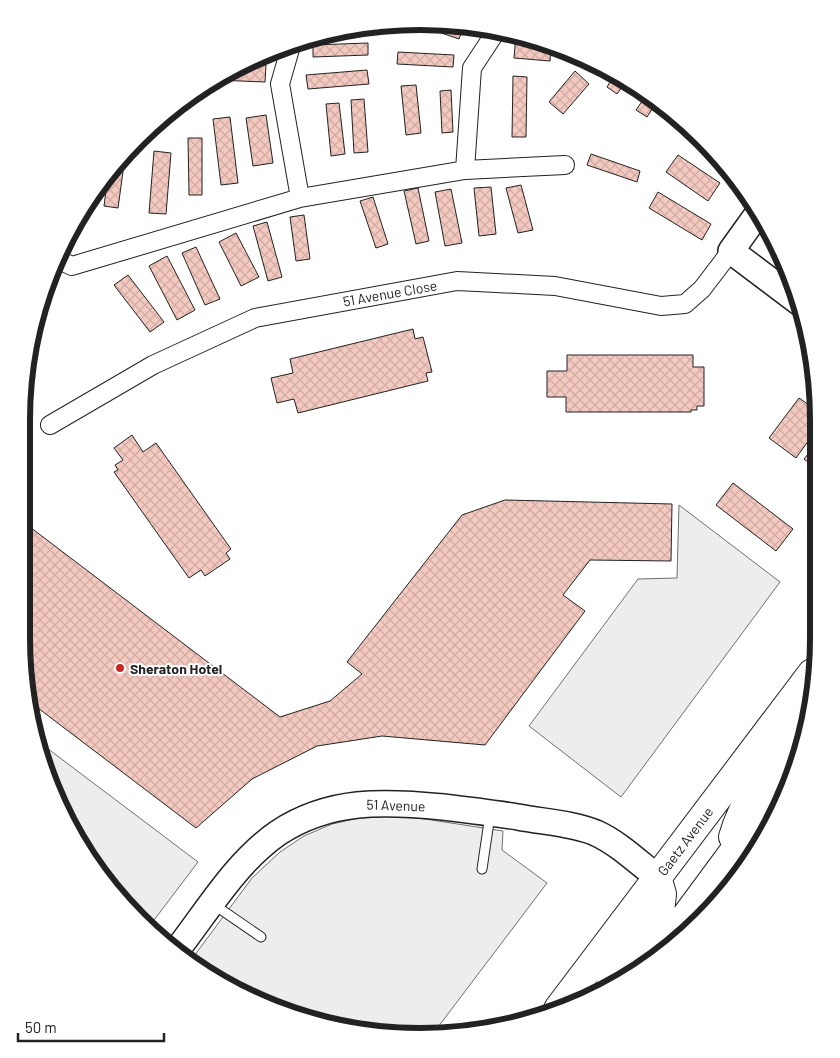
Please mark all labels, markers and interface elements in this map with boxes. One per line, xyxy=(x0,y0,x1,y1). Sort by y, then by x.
street label: 51 Avenue Close xyxy=(342,276,438,310)
place label: Sheraton Hotel xyxy=(130,660,222,677)
marker: Sheraton Hotel xyxy=(114,662,126,674)
street label: 51 Avenue xyxy=(366,795,426,815)
street label: Gaetz Avenue xyxy=(654,803,716,879)
scale bar xyxy=(18,1010,164,1042)
text: 50 m xyxy=(25,1018,57,1036)

